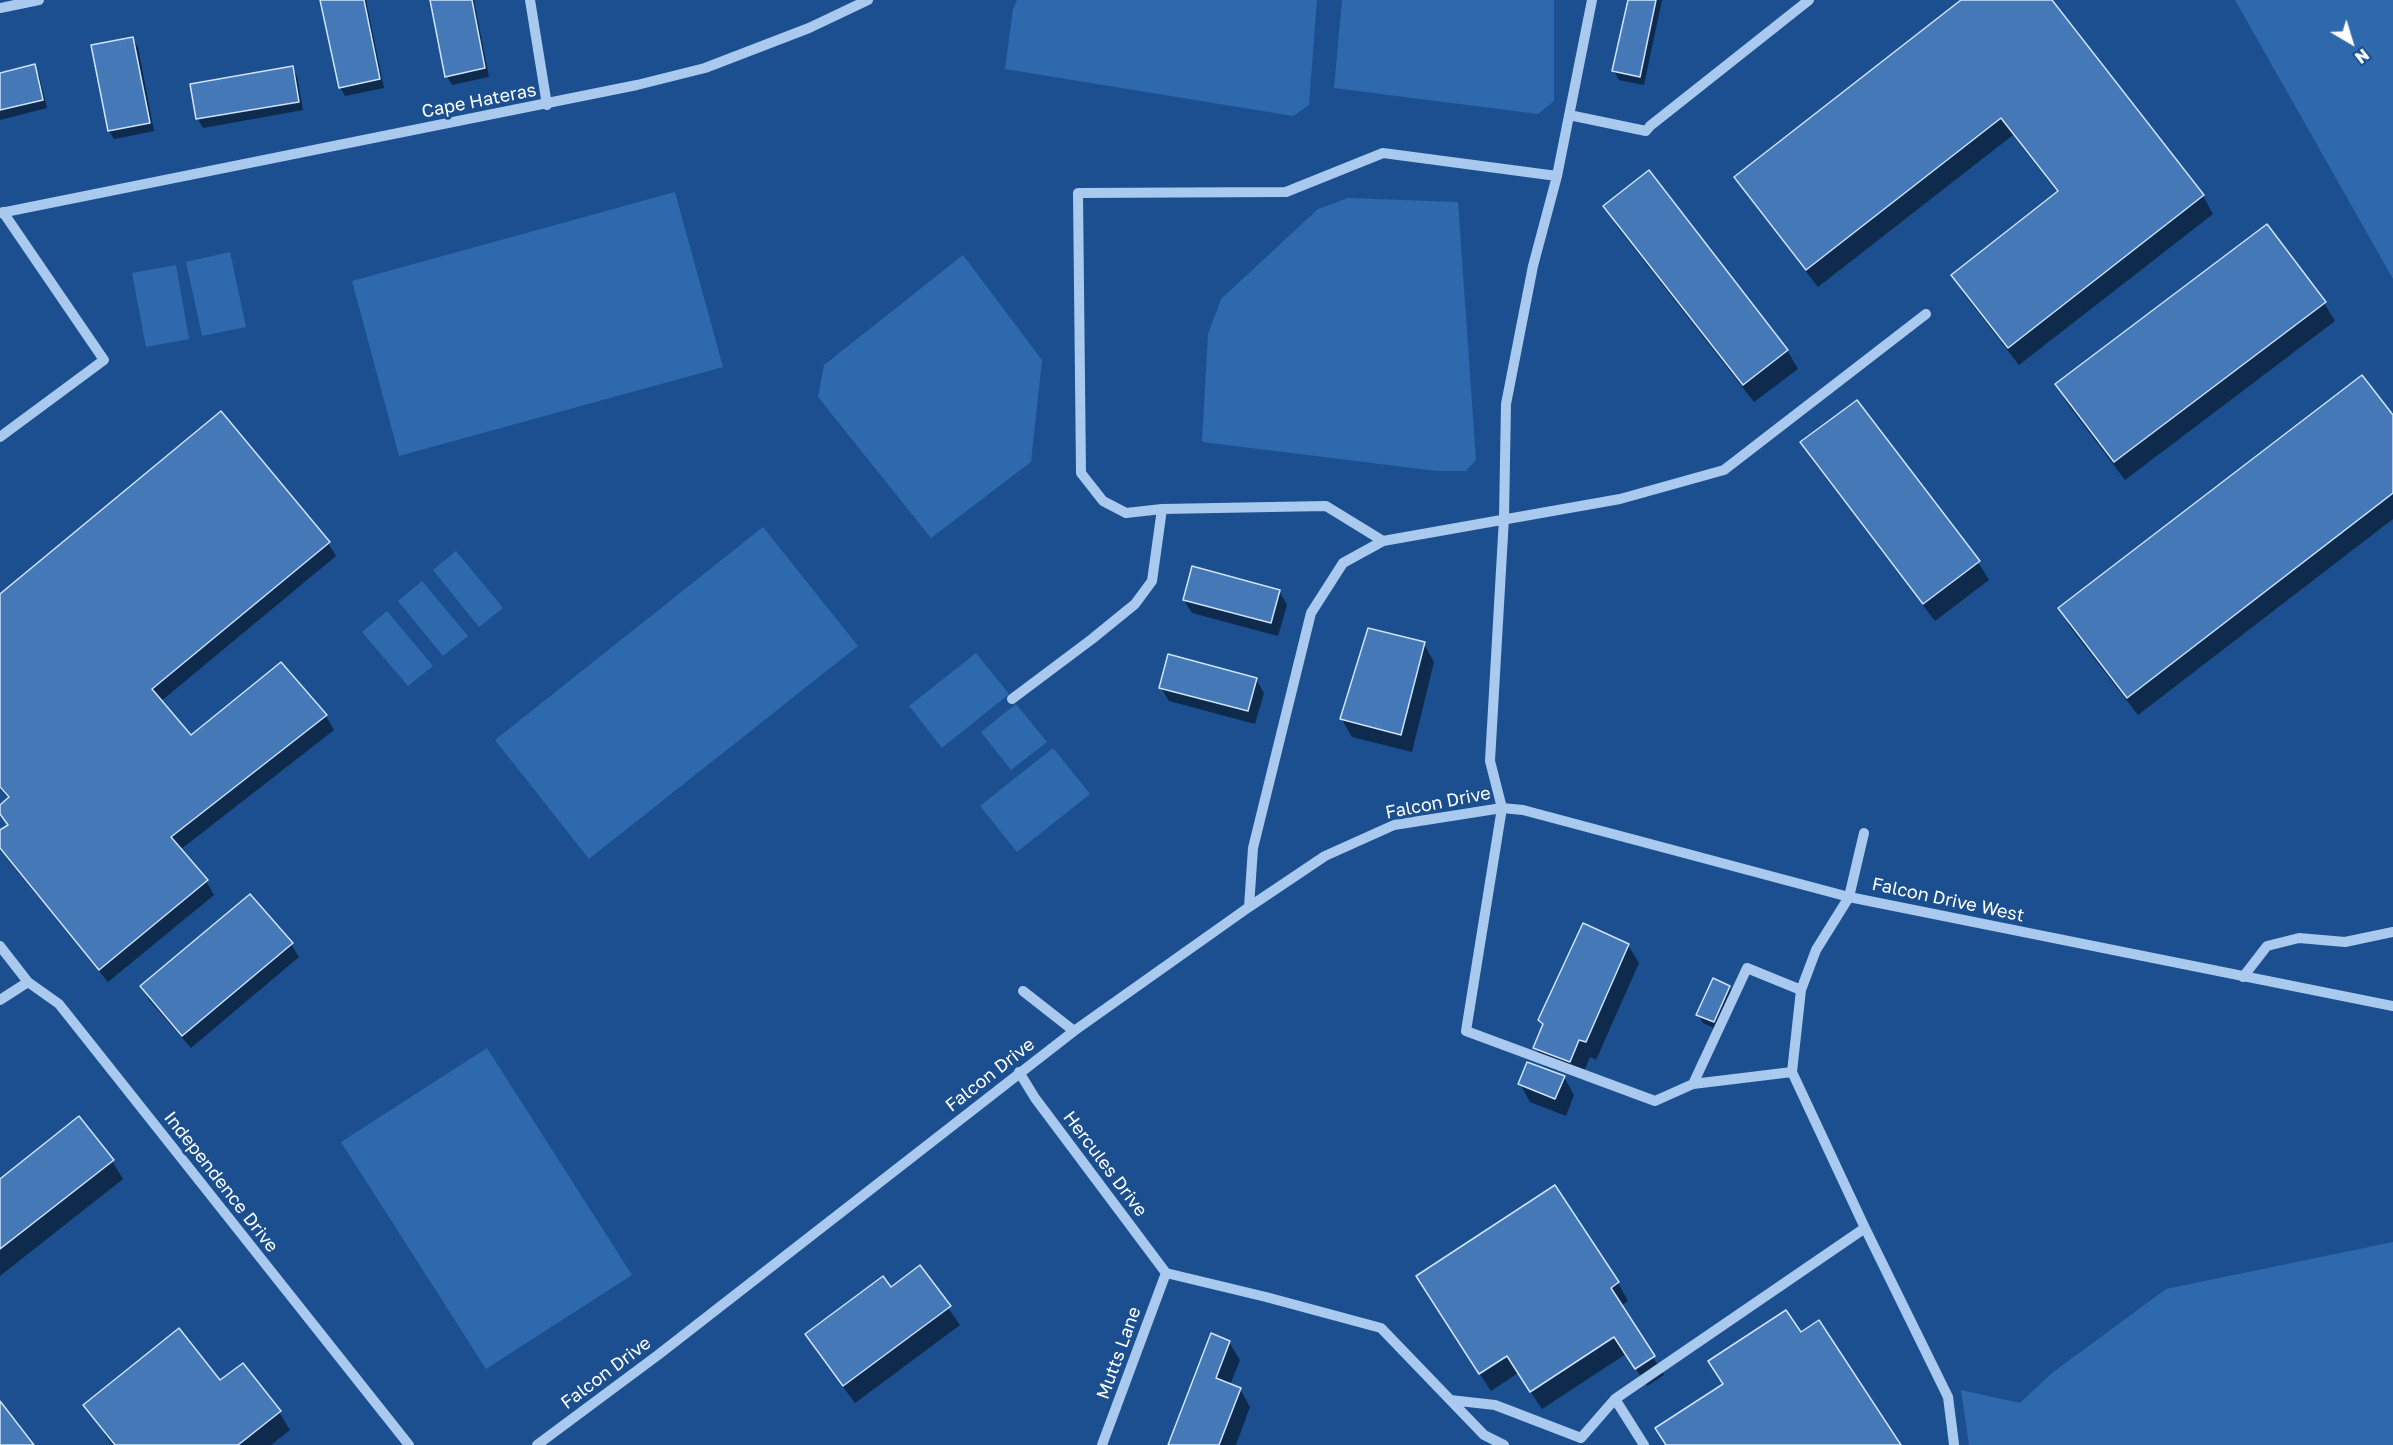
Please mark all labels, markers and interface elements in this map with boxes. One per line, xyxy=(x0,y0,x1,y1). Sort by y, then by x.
north arrow xyxy=(2321,12,2381,72)
text: N xyxy=(2351,45,2373,68)
street label: Cape Hateras xyxy=(420,79,538,123)
street label: Falcon Drive xyxy=(1383,782,1493,824)
street label: Falcon Drive West xyxy=(1870,873,2026,927)
street label: Falcon Drive xyxy=(941,1034,1039,1116)
street label: Independence Drive xyxy=(159,1107,283,1257)
street label: Hercules Drive xyxy=(1058,1107,1152,1221)
street label: Mutts Lane xyxy=(1092,1304,1146,1402)
street label: Falcon Drive xyxy=(557,1332,655,1414)

